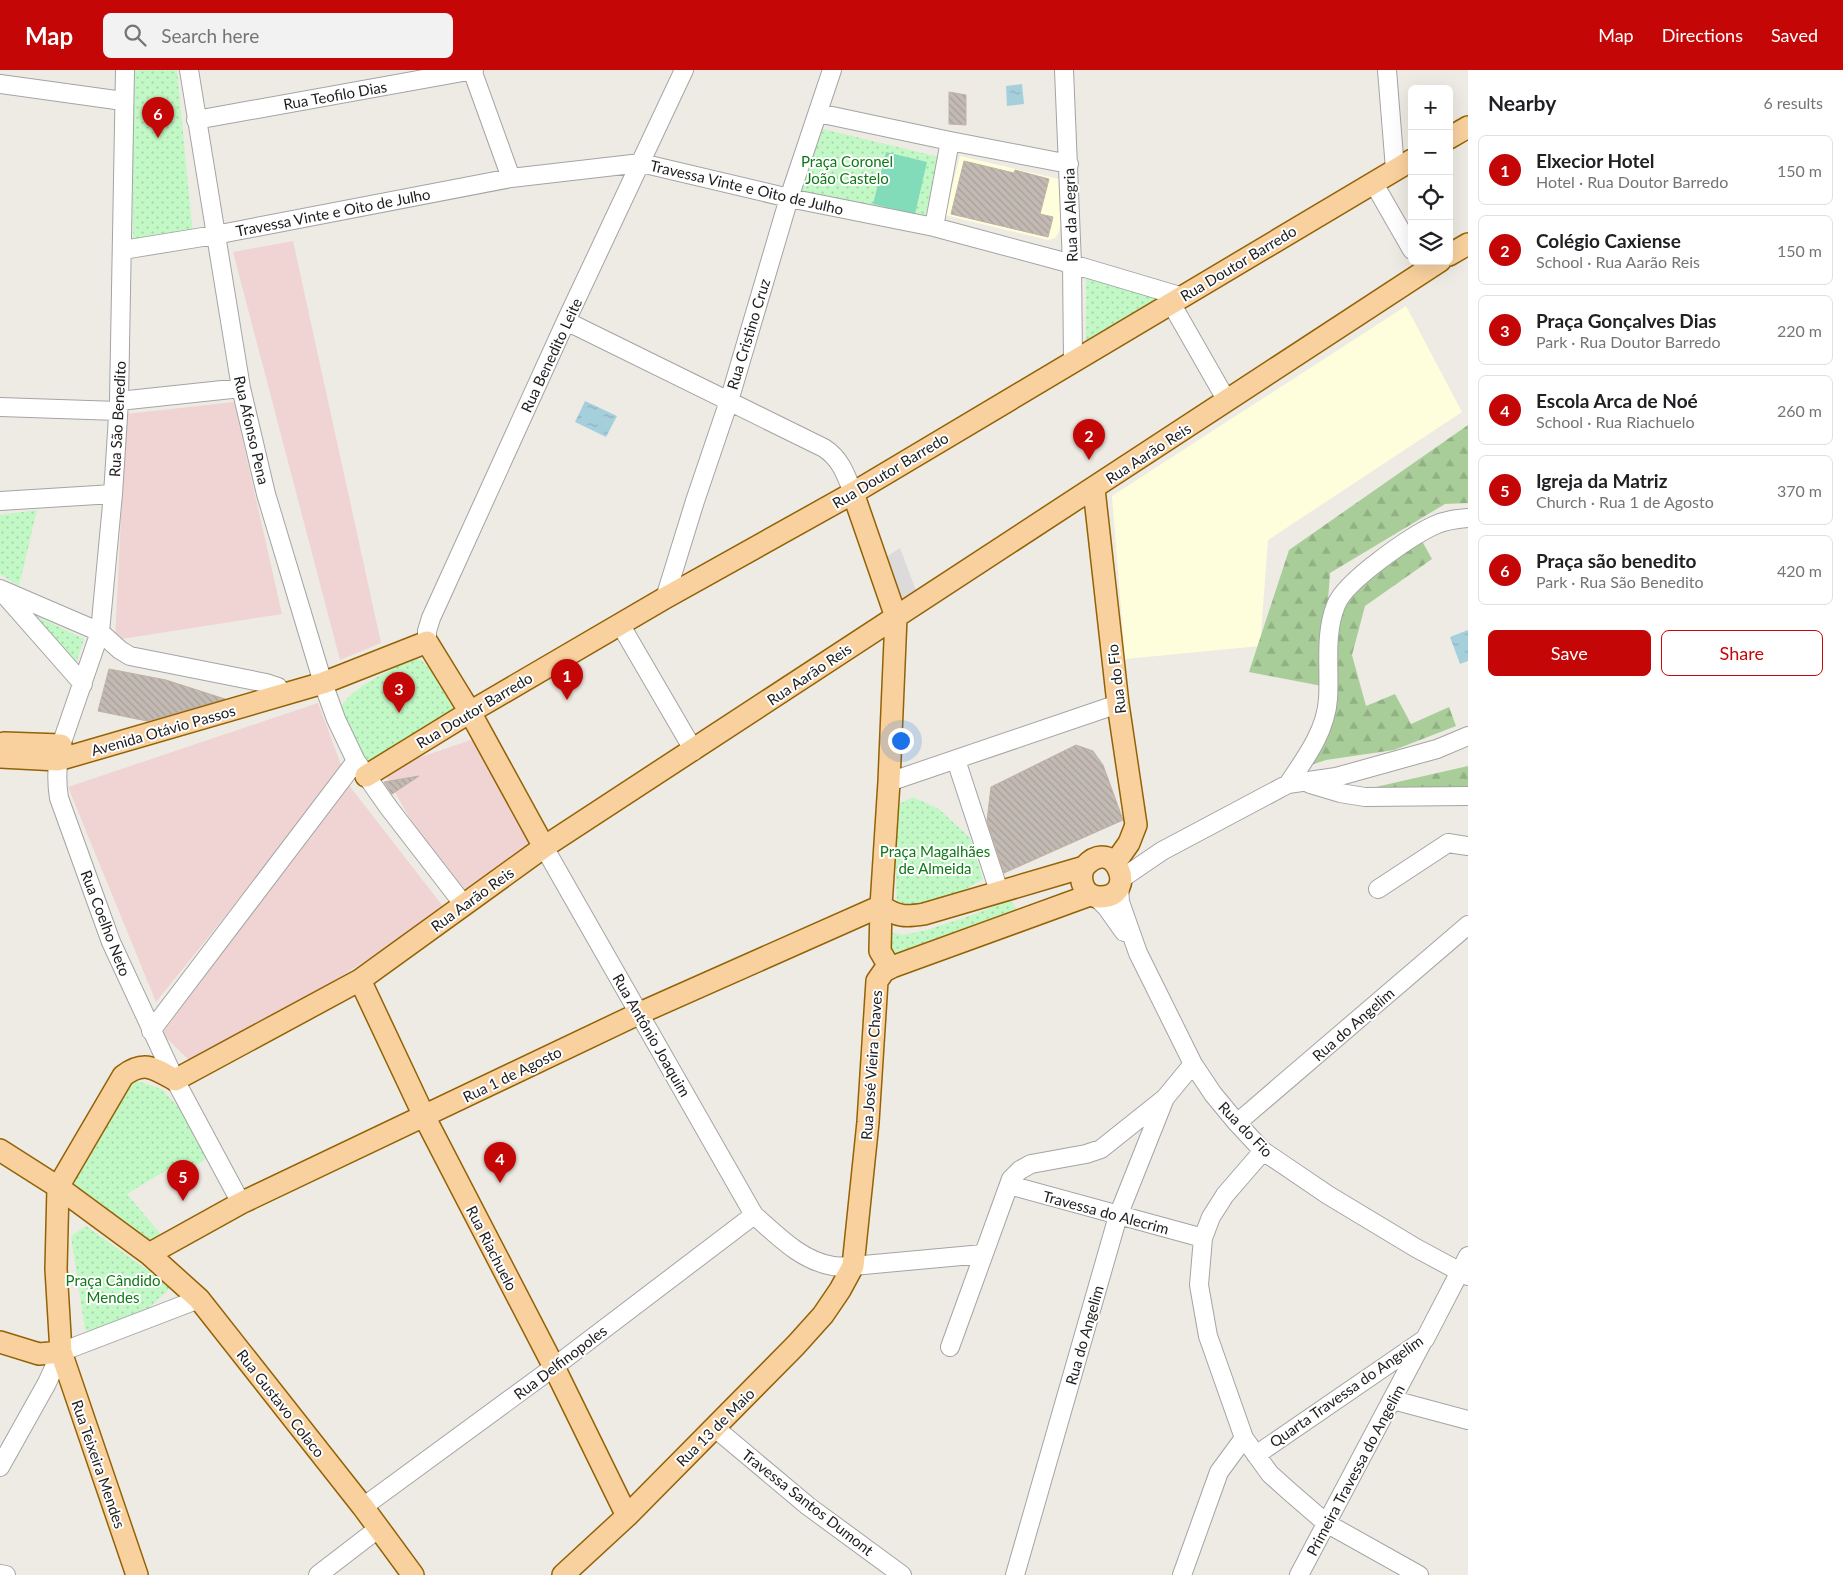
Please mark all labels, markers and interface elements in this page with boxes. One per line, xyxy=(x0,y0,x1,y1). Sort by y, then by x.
search box xyxy=(103,13,453,58)
text: Map xyxy=(25,21,73,50)
icon: search xyxy=(121,21,149,49)
text: Search here xyxy=(161,24,259,47)
text: Map xyxy=(1598,24,1634,46)
text: Directions xyxy=(1662,24,1743,46)
text: Saved xyxy=(1771,24,1818,46)
street label: Rua Teofilo Dias xyxy=(282,77,388,113)
map controls xyxy=(1408,85,1453,265)
button: + xyxy=(1408,85,1453,130)
text: Nearby xyxy=(1488,90,1556,115)
text: 6 results xyxy=(1763,93,1823,112)
pin: 6 xyxy=(142,97,174,138)
button: − xyxy=(1408,130,1453,175)
text: Elxecior Hotel xyxy=(1536,149,1654,172)
park label: Praça Coronel João Castelo xyxy=(801,152,893,187)
street label: Travessa Vinte e Oito de Julho xyxy=(649,156,845,218)
text: 1 xyxy=(1500,161,1510,180)
text: 150 m xyxy=(1777,161,1822,180)
street label: Rua da Alegria xyxy=(1059,168,1081,262)
text: Hotel · Rua Doutor Barredo xyxy=(1536,172,1728,191)
button: locate xyxy=(1408,175,1453,220)
street label: Travessa Vinte e Oito de Julho xyxy=(234,184,432,240)
button: layers xyxy=(1408,220,1453,265)
street label: Rua Doutor Barredo xyxy=(1177,221,1299,305)
text: Colégio Caxiense xyxy=(1536,229,1681,252)
text: 2 xyxy=(1500,241,1510,260)
text: 150 m xyxy=(1777,241,1822,260)
text: School · Rua Aarão Reis xyxy=(1536,252,1700,271)
street label: Rua Cristino Cruz xyxy=(723,276,773,392)
street label: Rua Benedito Leite xyxy=(517,295,585,415)
text: Praça Gonçalves Dias xyxy=(1536,309,1716,332)
text: 3 xyxy=(1500,321,1510,340)
text: 220 m xyxy=(1777,321,1822,340)
text: Park · Rua Doutor Barredo xyxy=(1536,332,1721,351)
street label: Rua São Benedito xyxy=(105,360,129,478)
street label: Rua Afonso Pena xyxy=(231,374,273,486)
text: Escola Arca de Noé xyxy=(1536,389,1698,412)
text: 4 xyxy=(1500,401,1510,420)
text: 260 m xyxy=(1777,401,1822,420)
text: School · Rua Riachuelo xyxy=(1536,412,1695,431)
pin: 2 xyxy=(1073,419,1105,460)
street label: Rua Aarão Reis xyxy=(1102,419,1194,487)
street label: Rua Doutor Barredo xyxy=(829,428,951,512)
text: Igreja da Matriz xyxy=(1536,469,1667,492)
text: 5 xyxy=(1500,481,1510,500)
text: 370 m xyxy=(1777,481,1822,500)
text: Church · Rua 1 de Agosto xyxy=(1536,492,1714,511)
text: Praça são benedito xyxy=(1536,549,1696,572)
text: 6 xyxy=(1500,561,1510,580)
text: 420 m xyxy=(1777,561,1822,580)
text: Park · Rua São Benedito xyxy=(1536,572,1704,591)
button: Save xyxy=(1488,630,1651,676)
button: Share xyxy=(1661,630,1823,676)
street label: Rua Aarão Reis xyxy=(763,639,855,709)
street label: Rua do Fio xyxy=(1103,643,1129,715)
pin: 1 xyxy=(551,659,583,700)
street label: Rua Doutor Barredo xyxy=(413,668,535,752)
pin: 3 xyxy=(383,672,415,713)
street label: Avenida Otávio Passos xyxy=(89,701,237,759)
your location xyxy=(888,728,914,754)
park label: Praça Magalhães de Almeida xyxy=(880,842,990,877)
street label: Rua Aarão Reis xyxy=(427,863,517,935)
street label: Rua Coelho Neto xyxy=(77,867,135,979)
street label: Rua Antônio Joaquim xyxy=(609,970,695,1100)
street label: Rua do Angelim xyxy=(1308,984,1398,1064)
street label: Rua José Vieira Chaves xyxy=(857,989,885,1141)
street label: Rua 1 de Agosto xyxy=(460,1042,564,1106)
street label: Rua do Fio xyxy=(1215,1098,1277,1160)
pin: 4 xyxy=(484,1142,516,1183)
pin: 5 xyxy=(167,1160,199,1201)
street label: Travessa do Alecrim xyxy=(1041,1186,1171,1238)
street label: Rua Riachuelo xyxy=(463,1202,521,1294)
park label: Praça Cândido Mendes xyxy=(66,1271,160,1306)
street label: Rua do Angelim xyxy=(1061,1283,1107,1387)
street label: Rua Delfinopoles xyxy=(510,1321,610,1403)
street label: Quarta Travessa do Angelim xyxy=(1266,1331,1426,1451)
street label: Rua Gustavo Colaco xyxy=(233,1345,329,1461)
street label: Primeira Travessa do Angelim xyxy=(1302,1381,1408,1559)
street label: Rua 13 de Maio xyxy=(672,1384,758,1470)
street label: Rua Teixeira Mendes xyxy=(69,1397,129,1531)
street label: Travessa Santos Dumont xyxy=(739,1445,878,1559)

